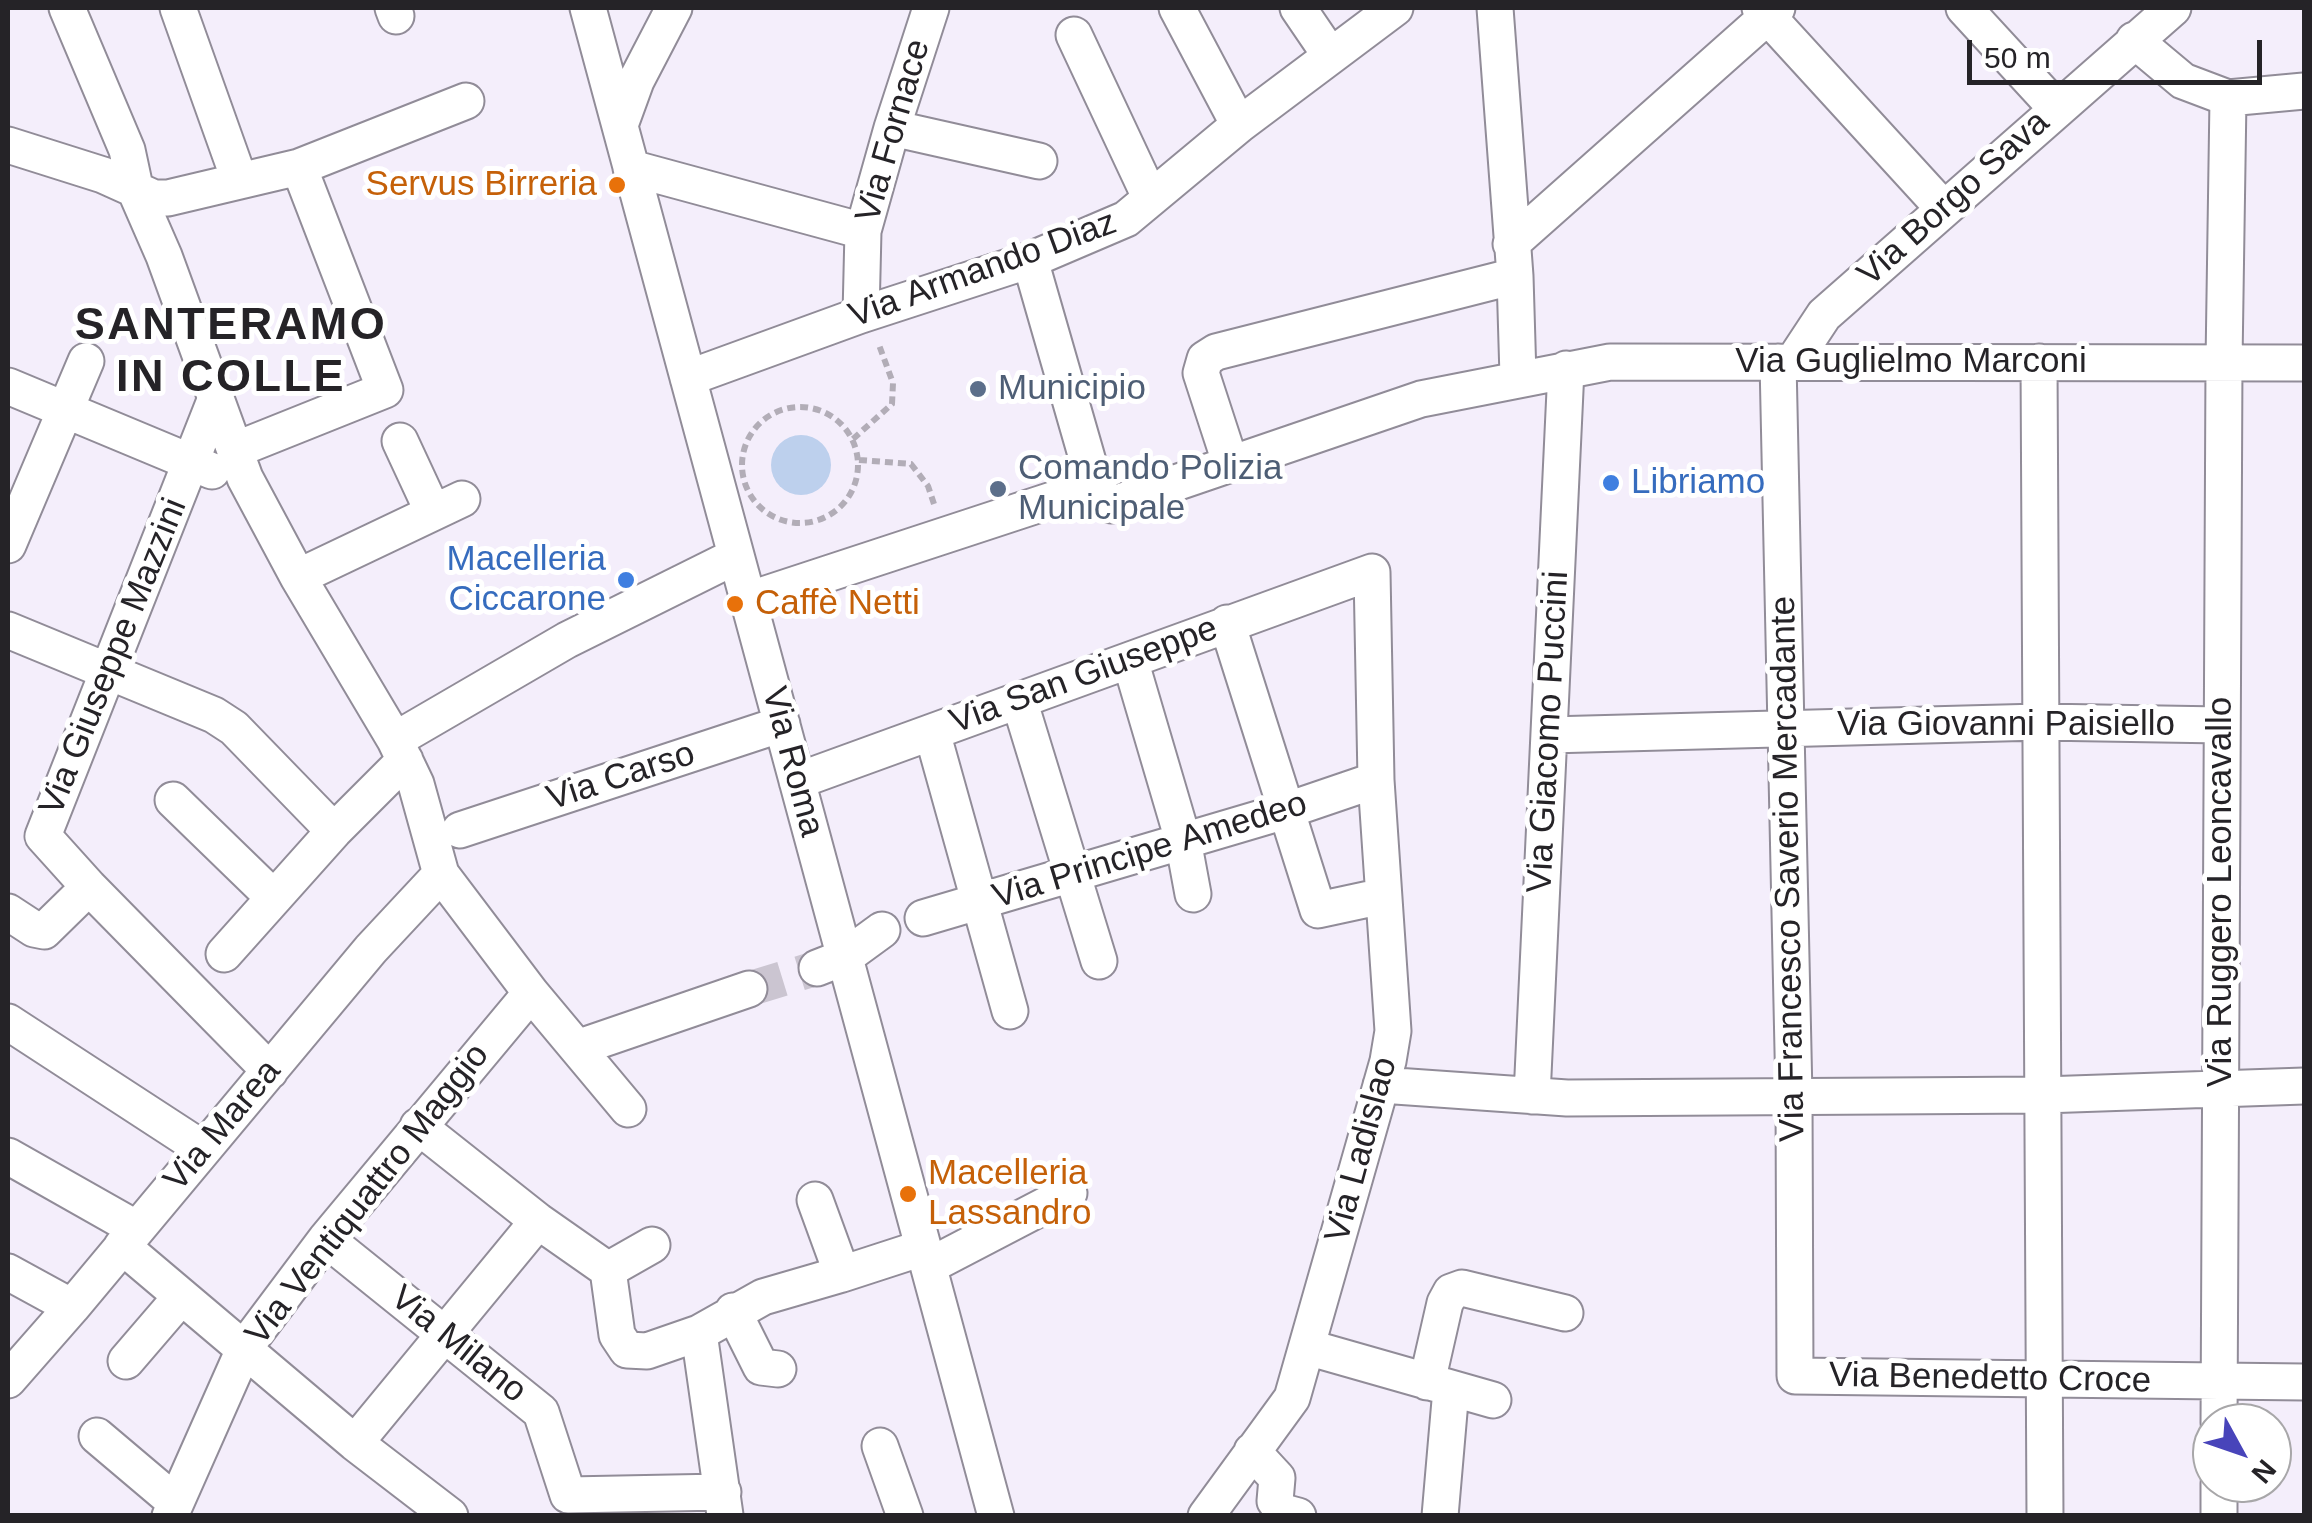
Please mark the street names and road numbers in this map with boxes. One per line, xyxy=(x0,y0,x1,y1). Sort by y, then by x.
street label: Via Fornace xyxy=(848,35,940,227)
street label: Via Borgo Sava xyxy=(1850,102,2058,296)
street label: Via Armando Diaz xyxy=(844,202,1122,338)
street label: Via Guglielmo Marconi xyxy=(1735,341,2087,383)
street label: Via Giuseppe Mazzini xyxy=(31,493,197,821)
street label: Via Giacomo Puccini xyxy=(1520,570,1578,894)
street label: Via Francesco Saverio Mercadante xyxy=(1763,596,1815,1142)
street label: Via San Giuseppe xyxy=(945,608,1223,744)
street label: Via Roma xyxy=(752,683,832,841)
street label: Via Ruggero Leoncavallo xyxy=(2200,697,2242,1087)
street label: Via Giovanni Paisiello xyxy=(1837,704,2175,746)
street label: Via Carso xyxy=(542,733,700,821)
street label: Via Principe Amedeo xyxy=(988,783,1312,919)
street label: Via Ventiquattro Maggio xyxy=(237,1036,499,1354)
street label: Via Marea xyxy=(156,1052,290,1200)
street label: Via Ladislao xyxy=(1317,1053,1407,1247)
street label: Via Milano xyxy=(382,1277,534,1413)
street label: Via Benedetto Croce xyxy=(1828,1355,2152,1403)

